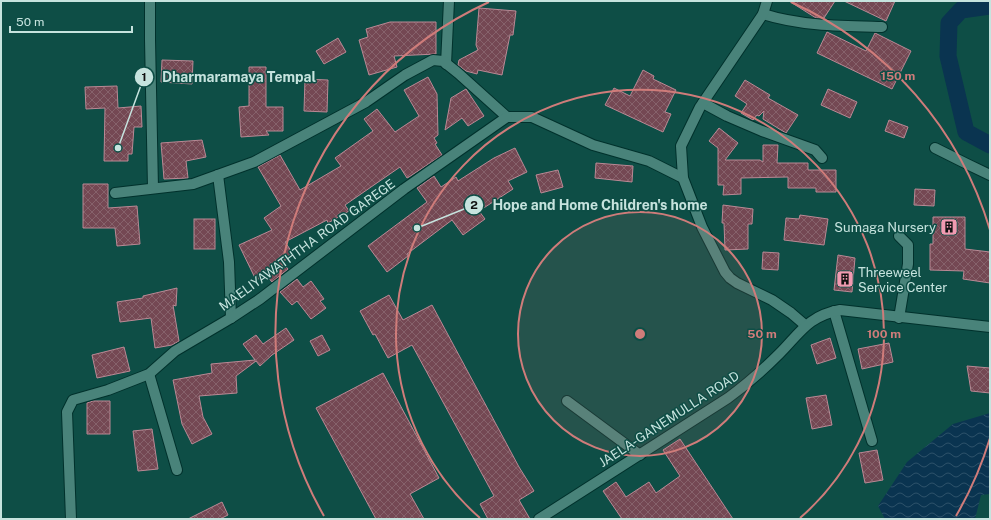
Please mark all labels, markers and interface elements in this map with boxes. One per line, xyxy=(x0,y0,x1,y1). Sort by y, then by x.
scale bar xyxy=(10,8,132,34)
text: 50 m xyxy=(16,15,44,29)
callout: Dharmaramaya Tempal xyxy=(134,64,324,90)
text: Dharmaramaya Tempal xyxy=(162,69,316,85)
text: 150 m xyxy=(881,69,915,83)
text: 1 xyxy=(141,70,147,84)
street label: MAELIYAWATHTHA ROAD GAREGE xyxy=(216,176,398,314)
callout: Hope and Home Children's home xyxy=(464,192,716,218)
text: Hope and Home Children's home xyxy=(492,197,708,213)
text: 2 xyxy=(470,198,478,212)
building icon: Sumaga Nursery xyxy=(939,217,959,237)
place label: Sumaga Nursery xyxy=(834,220,936,235)
place label: Threeweel Service Center xyxy=(858,265,947,295)
building icon: Threeweel Service Center xyxy=(835,269,855,289)
centre of rings xyxy=(633,327,647,341)
text: 50 m xyxy=(747,327,777,341)
text: 100 m xyxy=(867,327,901,341)
street label: JAELA-GANEMULLA ROAD xyxy=(596,368,742,470)

